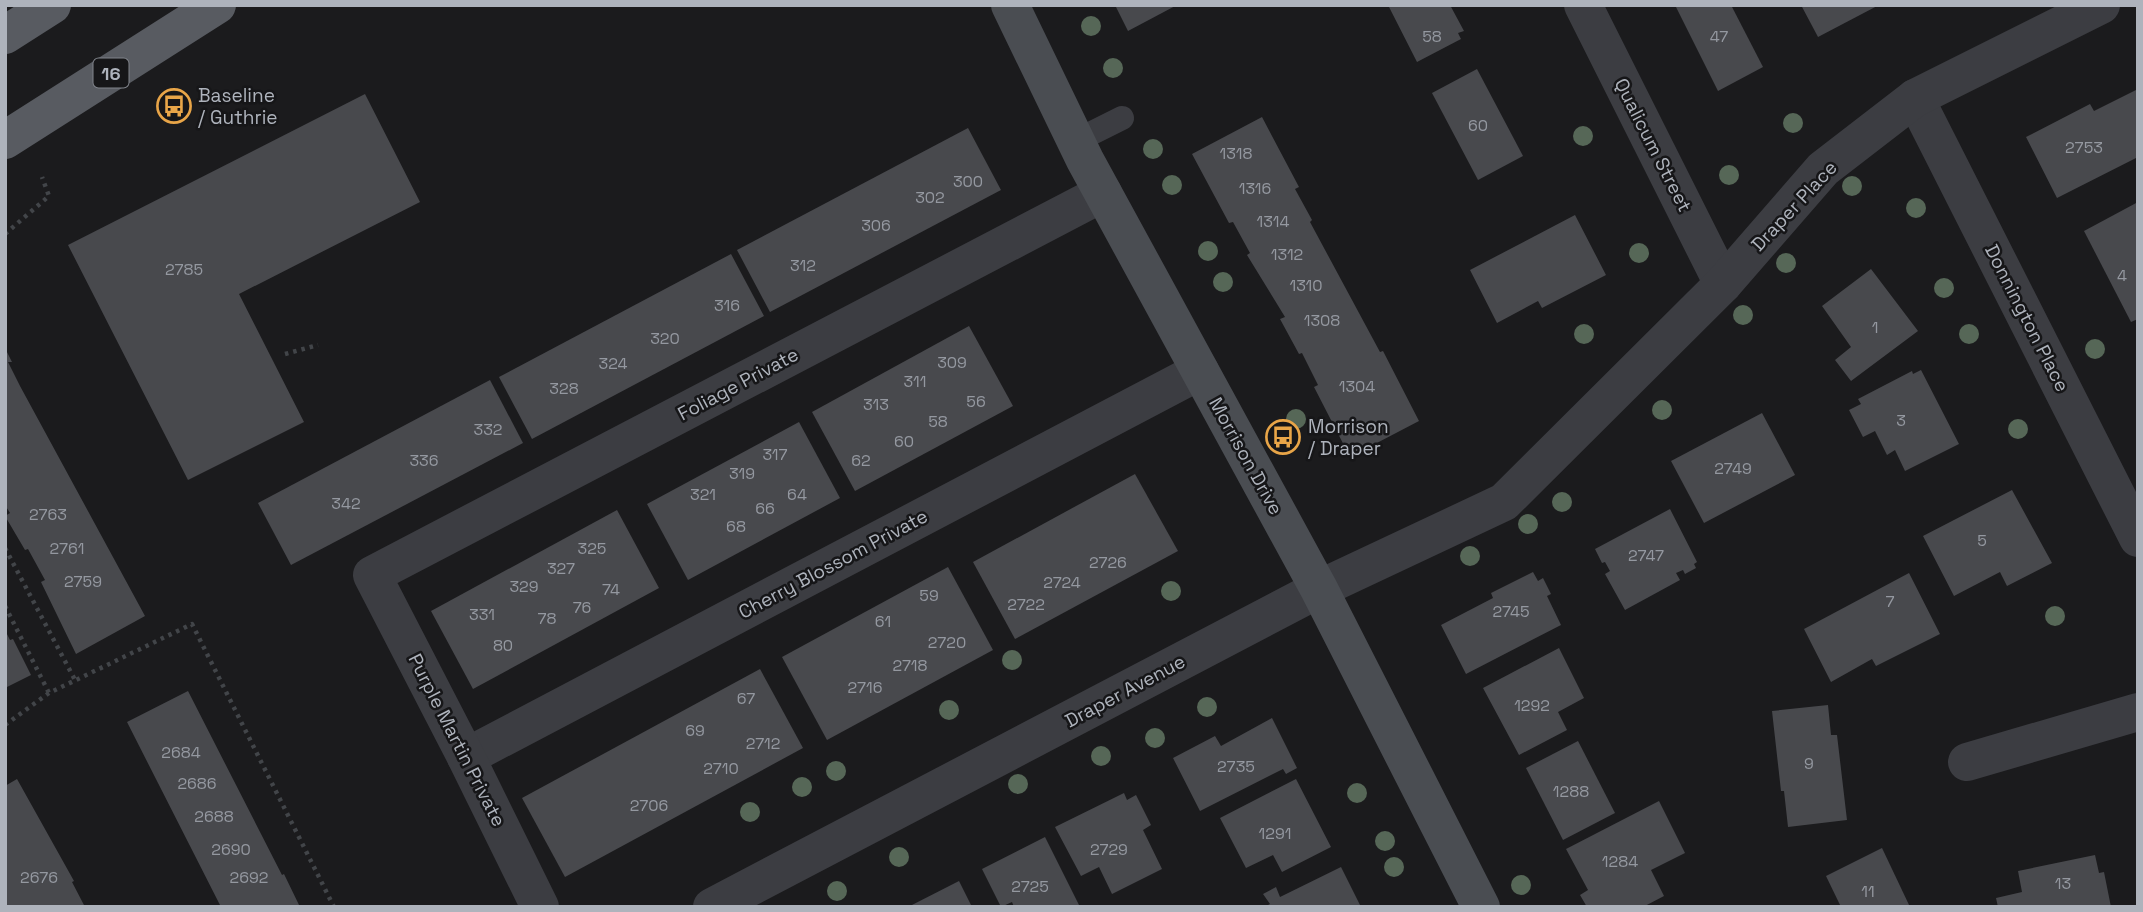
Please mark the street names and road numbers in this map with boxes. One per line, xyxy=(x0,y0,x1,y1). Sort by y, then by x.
road number: 16 xyxy=(94,58,128,88)
street label: Qualicum Street xyxy=(1609,74,1697,216)
street label: Draper Place xyxy=(1746,155,1842,257)
street label: Donnington Place xyxy=(1979,240,2075,396)
street label: Foliage Private xyxy=(673,342,803,426)
street label: Morrison Drive xyxy=(1203,393,1289,519)
street label: Cherry Blossom Private xyxy=(734,503,932,625)
street label: Purple Martin Private xyxy=(403,649,511,831)
street label: Draper Avenue xyxy=(1061,649,1189,733)

